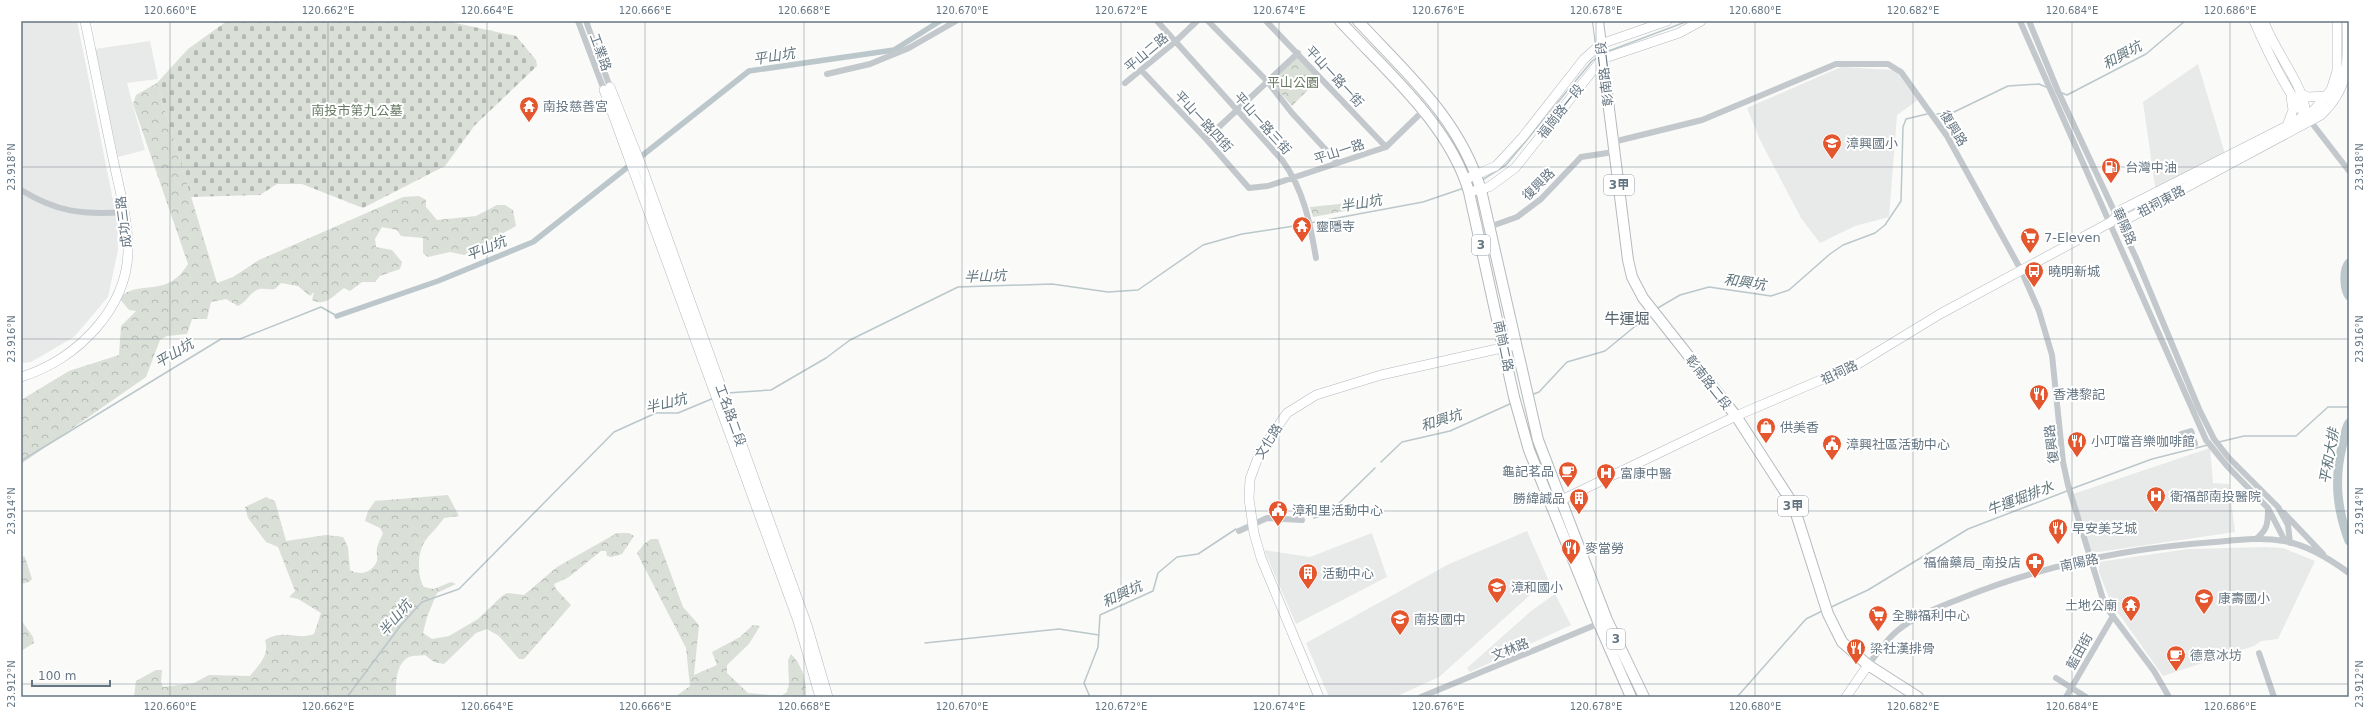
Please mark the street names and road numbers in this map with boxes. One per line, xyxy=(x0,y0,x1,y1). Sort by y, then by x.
street label: 平山二路 xyxy=(1122,30,1171,75)
street label: 工業路 xyxy=(587,31,614,73)
street label: 彰南路二段 xyxy=(1593,41,1616,107)
street label: 平山一路一街 xyxy=(1303,43,1367,110)
street label: 福崗路一段 xyxy=(1534,81,1586,142)
street label: 平山一路四街 xyxy=(1172,88,1236,155)
street label: 平山一路三街 xyxy=(1231,89,1294,157)
street label: 復興路 xyxy=(1937,108,1970,149)
street label: 平山一路 xyxy=(1312,136,1366,167)
street label: 復興路 xyxy=(1519,165,1557,203)
road number: 3甲 xyxy=(1604,175,1634,195)
street label: 祖祠東路 xyxy=(2135,183,2188,220)
street label: 成功三路 xyxy=(113,195,134,249)
street label: 華陽路 xyxy=(2110,205,2139,247)
road number: 3 xyxy=(1472,235,1490,255)
street label: 南崗二路 xyxy=(1491,319,1516,373)
street label: 彰南路二段 xyxy=(1683,352,1735,413)
street label: 祖祠路 xyxy=(1818,357,1860,387)
street label: 工名路二段 xyxy=(712,382,749,448)
street label: 文化路 xyxy=(1252,421,1285,462)
street label: 復興路 xyxy=(2042,424,2061,464)
road number: 3甲 xyxy=(1778,496,1808,516)
street label: 南陽路 xyxy=(2058,551,2100,574)
road number: 3 xyxy=(1607,629,1625,649)
street label: 藍田街 xyxy=(2063,631,2095,672)
street label: 文林路 xyxy=(1489,635,1531,663)

